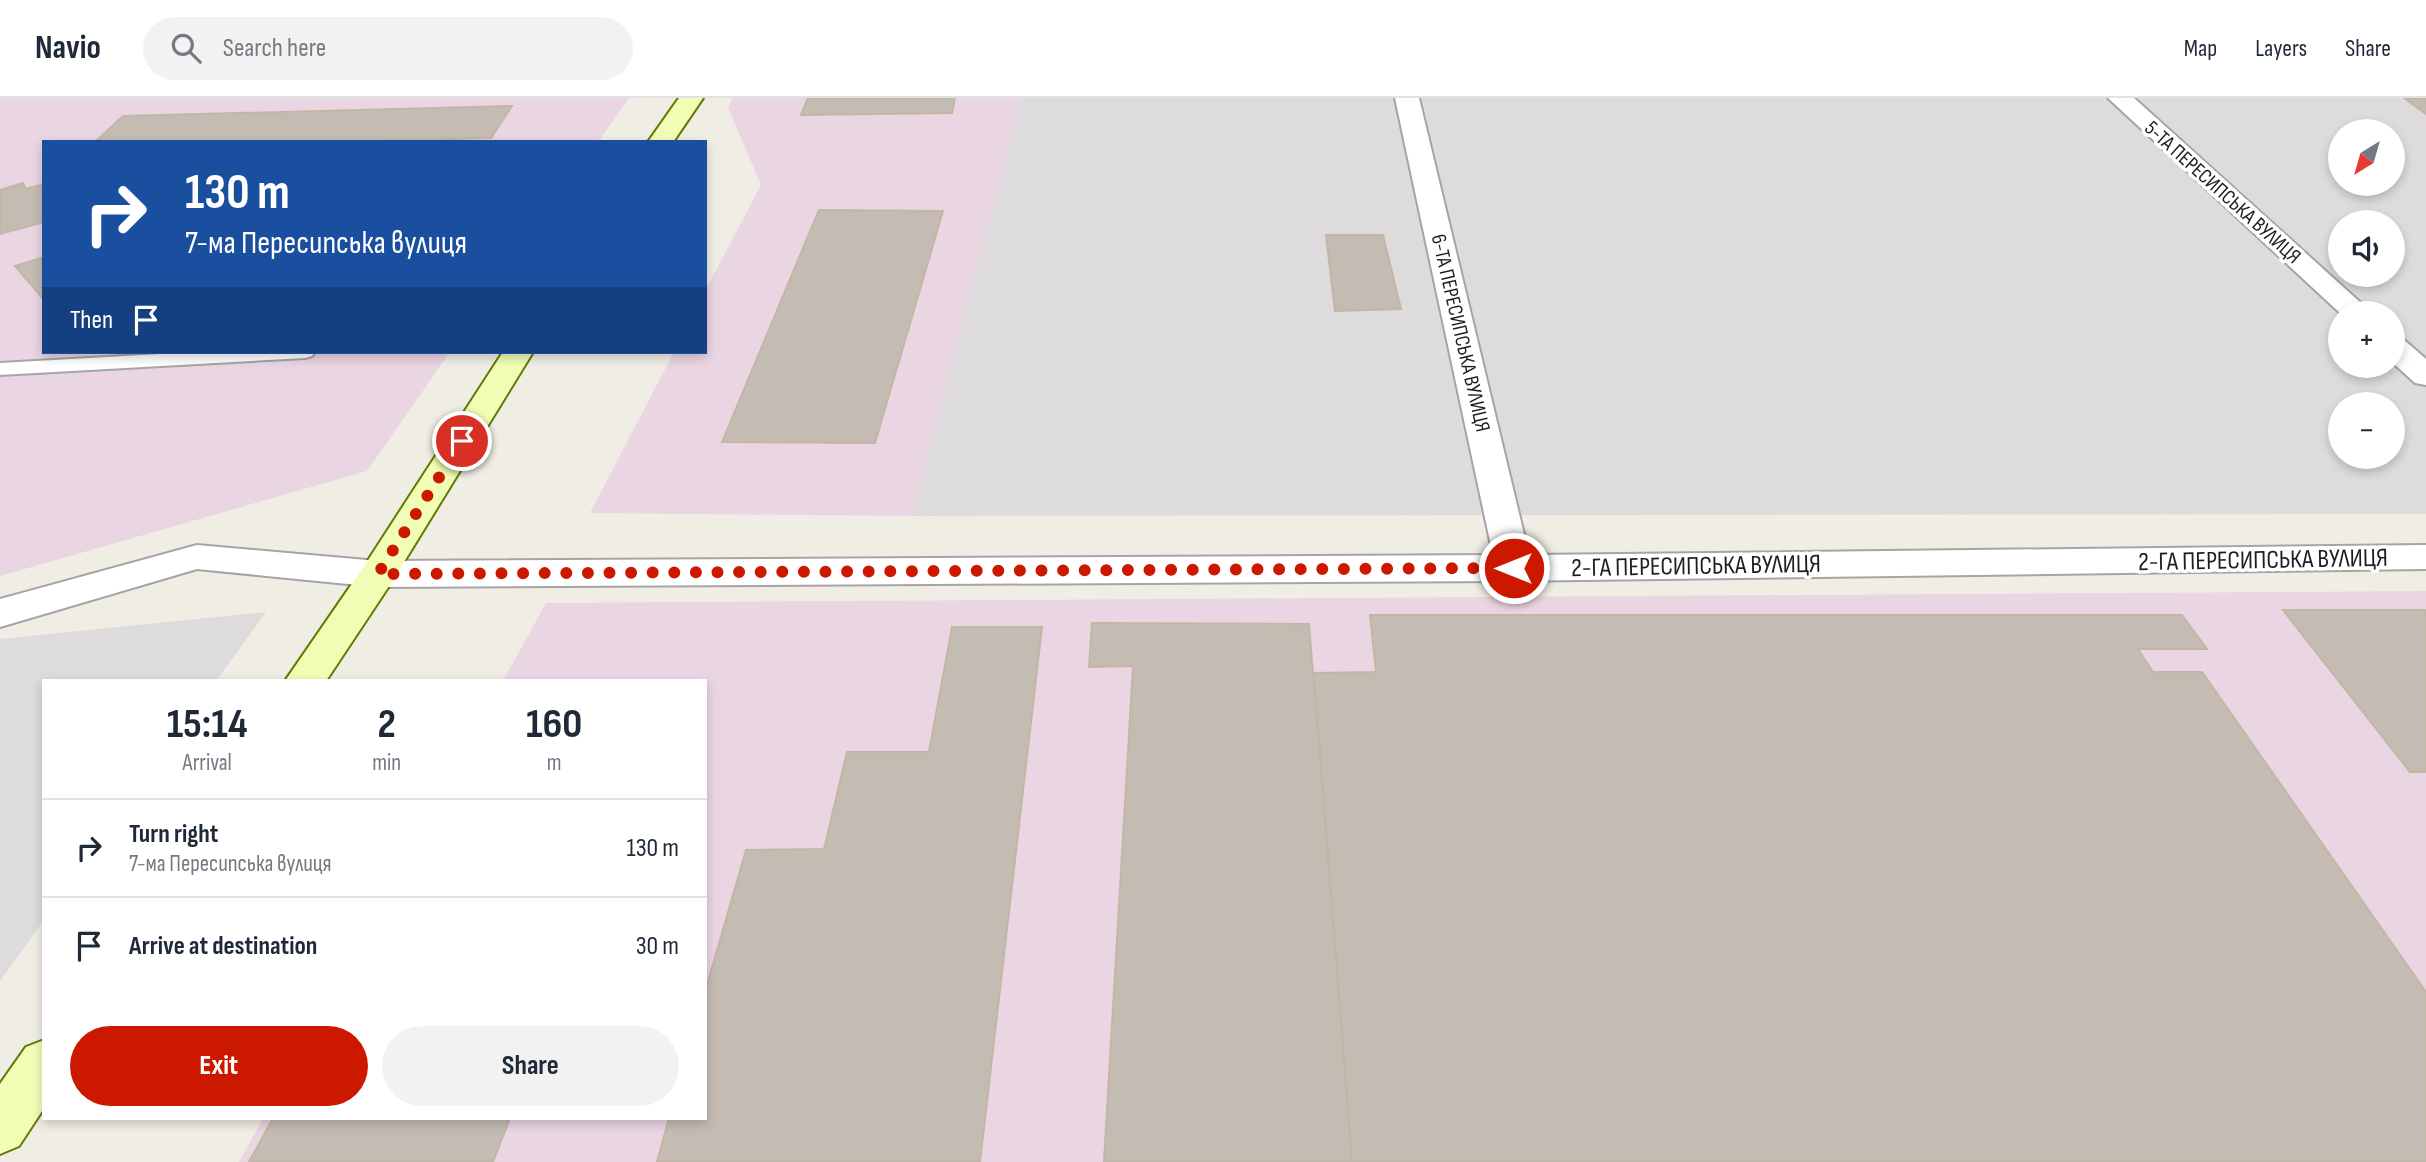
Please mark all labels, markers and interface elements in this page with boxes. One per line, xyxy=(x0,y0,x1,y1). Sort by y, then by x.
search box xyxy=(143,17,633,80)
text: Navio xyxy=(35,28,101,68)
icon: search xyxy=(167,29,205,67)
text: Search here xyxy=(223,33,326,64)
text: Map xyxy=(2184,34,2217,63)
text: Layers xyxy=(2255,34,2307,63)
text: Share xyxy=(2345,34,2391,63)
street label: 5-ТА ПЕРЕСИПСЬКА ВУЛИЦЯ xyxy=(2139,116,2306,269)
north arrow xyxy=(2328,119,2404,196)
map controls xyxy=(2328,119,2405,469)
text: 130 m xyxy=(185,164,290,223)
icon: right xyxy=(70,168,161,259)
button: sound xyxy=(2328,210,2405,287)
text: 7-ма Пересипська вулиця xyxy=(185,224,467,263)
street label: 6-ТА ПЕРЕСИПСЬКА ВУЛИЦЯ xyxy=(1426,232,1495,434)
icon: arrive xyxy=(127,301,165,339)
button: + xyxy=(2328,301,2405,378)
text: Then xyxy=(70,305,113,336)
button: − xyxy=(2328,392,2405,469)
pin xyxy=(432,411,492,471)
icon: arrive xyxy=(443,422,481,460)
position arrow xyxy=(1477,531,1551,605)
street label: 2-ГА ПЕРЕСИПСЬКА ВУЛИЦЯ xyxy=(2138,543,2388,578)
street label: 2-ГА ПЕРЕСИПСЬКА ВУЛИЦЯ xyxy=(1571,549,1821,584)
text: 15:14 xyxy=(167,699,247,750)
text: 2 xyxy=(378,699,396,750)
text: 160 xyxy=(526,699,582,750)
text: Arrival xyxy=(182,749,232,777)
text: min xyxy=(372,749,401,777)
text: m xyxy=(547,749,561,777)
text: Turn right xyxy=(129,819,218,850)
icon: right xyxy=(70,829,108,867)
text: 130 m xyxy=(627,833,679,864)
text: 7-ма Пересипська вулиця xyxy=(129,850,332,878)
icon: arrive xyxy=(70,927,108,965)
text: Arrive at destination xyxy=(129,931,317,962)
text: 30 m xyxy=(636,931,679,962)
button: Exit xyxy=(70,1026,368,1106)
button: Share xyxy=(382,1026,679,1106)

